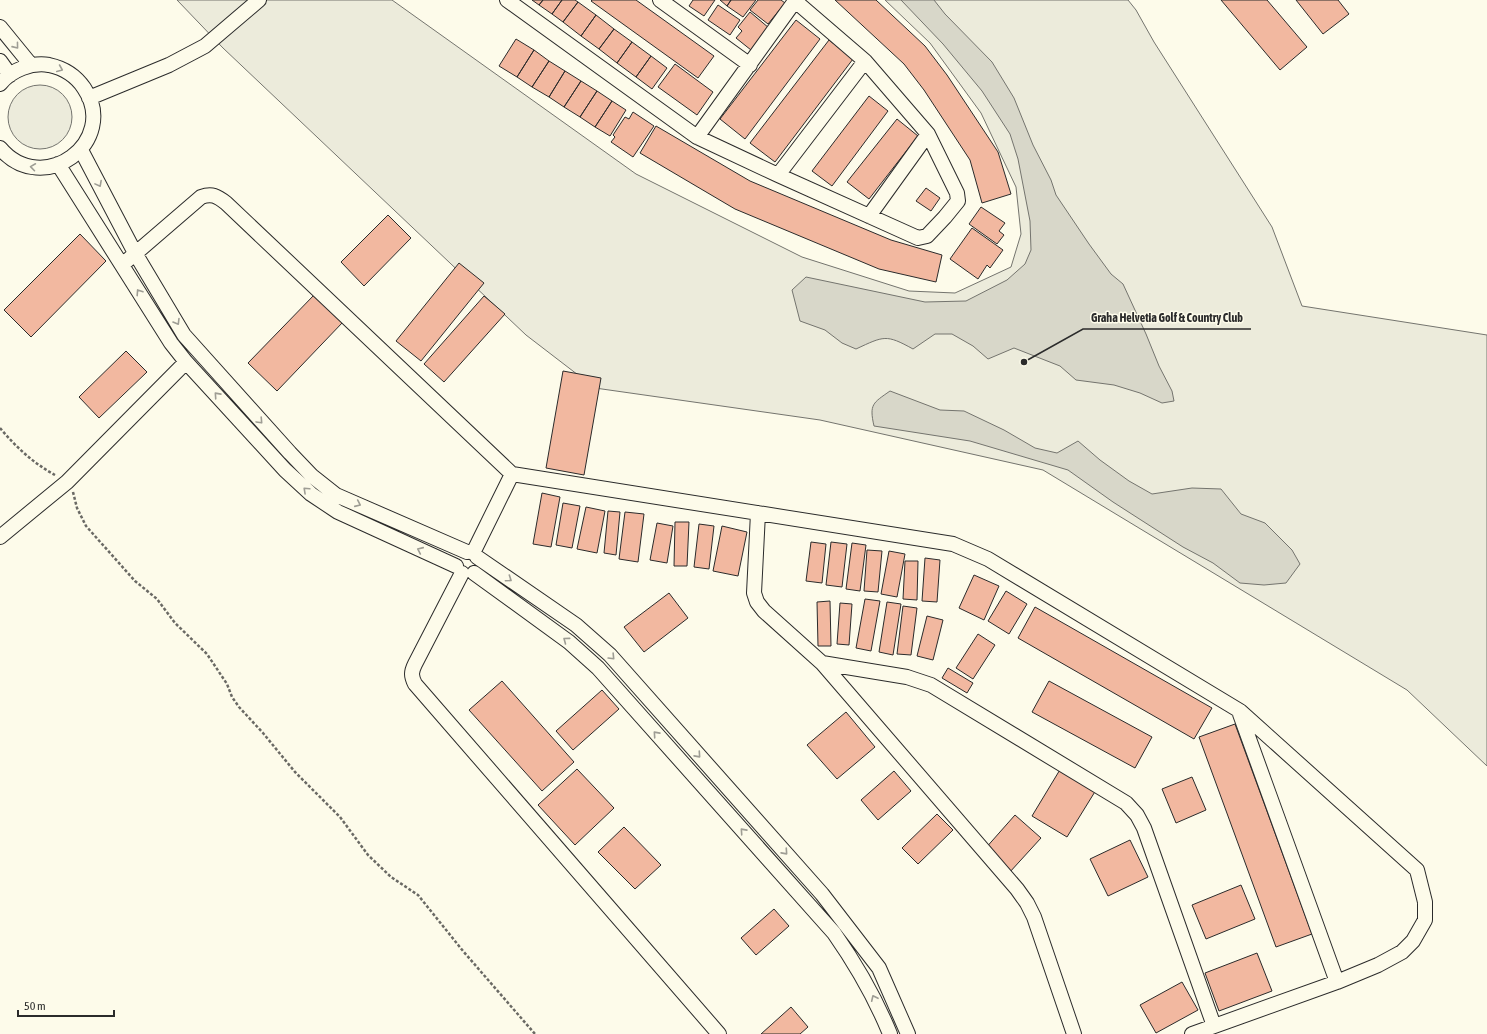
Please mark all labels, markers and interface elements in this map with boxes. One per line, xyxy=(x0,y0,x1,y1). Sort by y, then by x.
one-way arrow xyxy=(11,42,18,49)
one-way arrow xyxy=(56,64,64,72)
one-way arrow xyxy=(30,163,36,172)
one-way arrow xyxy=(94,180,102,188)
one-way arrow xyxy=(136,289,143,296)
callout: Graha Helvetia Golf & Country Club xyxy=(1083,305,1251,329)
text: Graha Helvetia Golf & Country Club xyxy=(1091,311,1243,325)
one-way arrow xyxy=(172,318,179,325)
one-way arrow xyxy=(214,392,221,400)
one-way arrow xyxy=(256,416,263,424)
one-way arrow xyxy=(303,487,311,494)
one-way arrow xyxy=(354,499,362,507)
one-way arrow xyxy=(417,546,424,554)
one-way arrow xyxy=(505,574,512,582)
one-way arrow xyxy=(563,638,570,645)
one-way arrow xyxy=(607,653,614,660)
one-way arrow xyxy=(654,731,661,738)
one-way arrow xyxy=(694,750,701,757)
one-way arrow xyxy=(740,828,747,835)
one-way arrow xyxy=(780,847,787,855)
scale bar xyxy=(18,992,114,1018)
one-way arrow xyxy=(871,995,879,1003)
text: 50 m xyxy=(24,999,46,1013)

